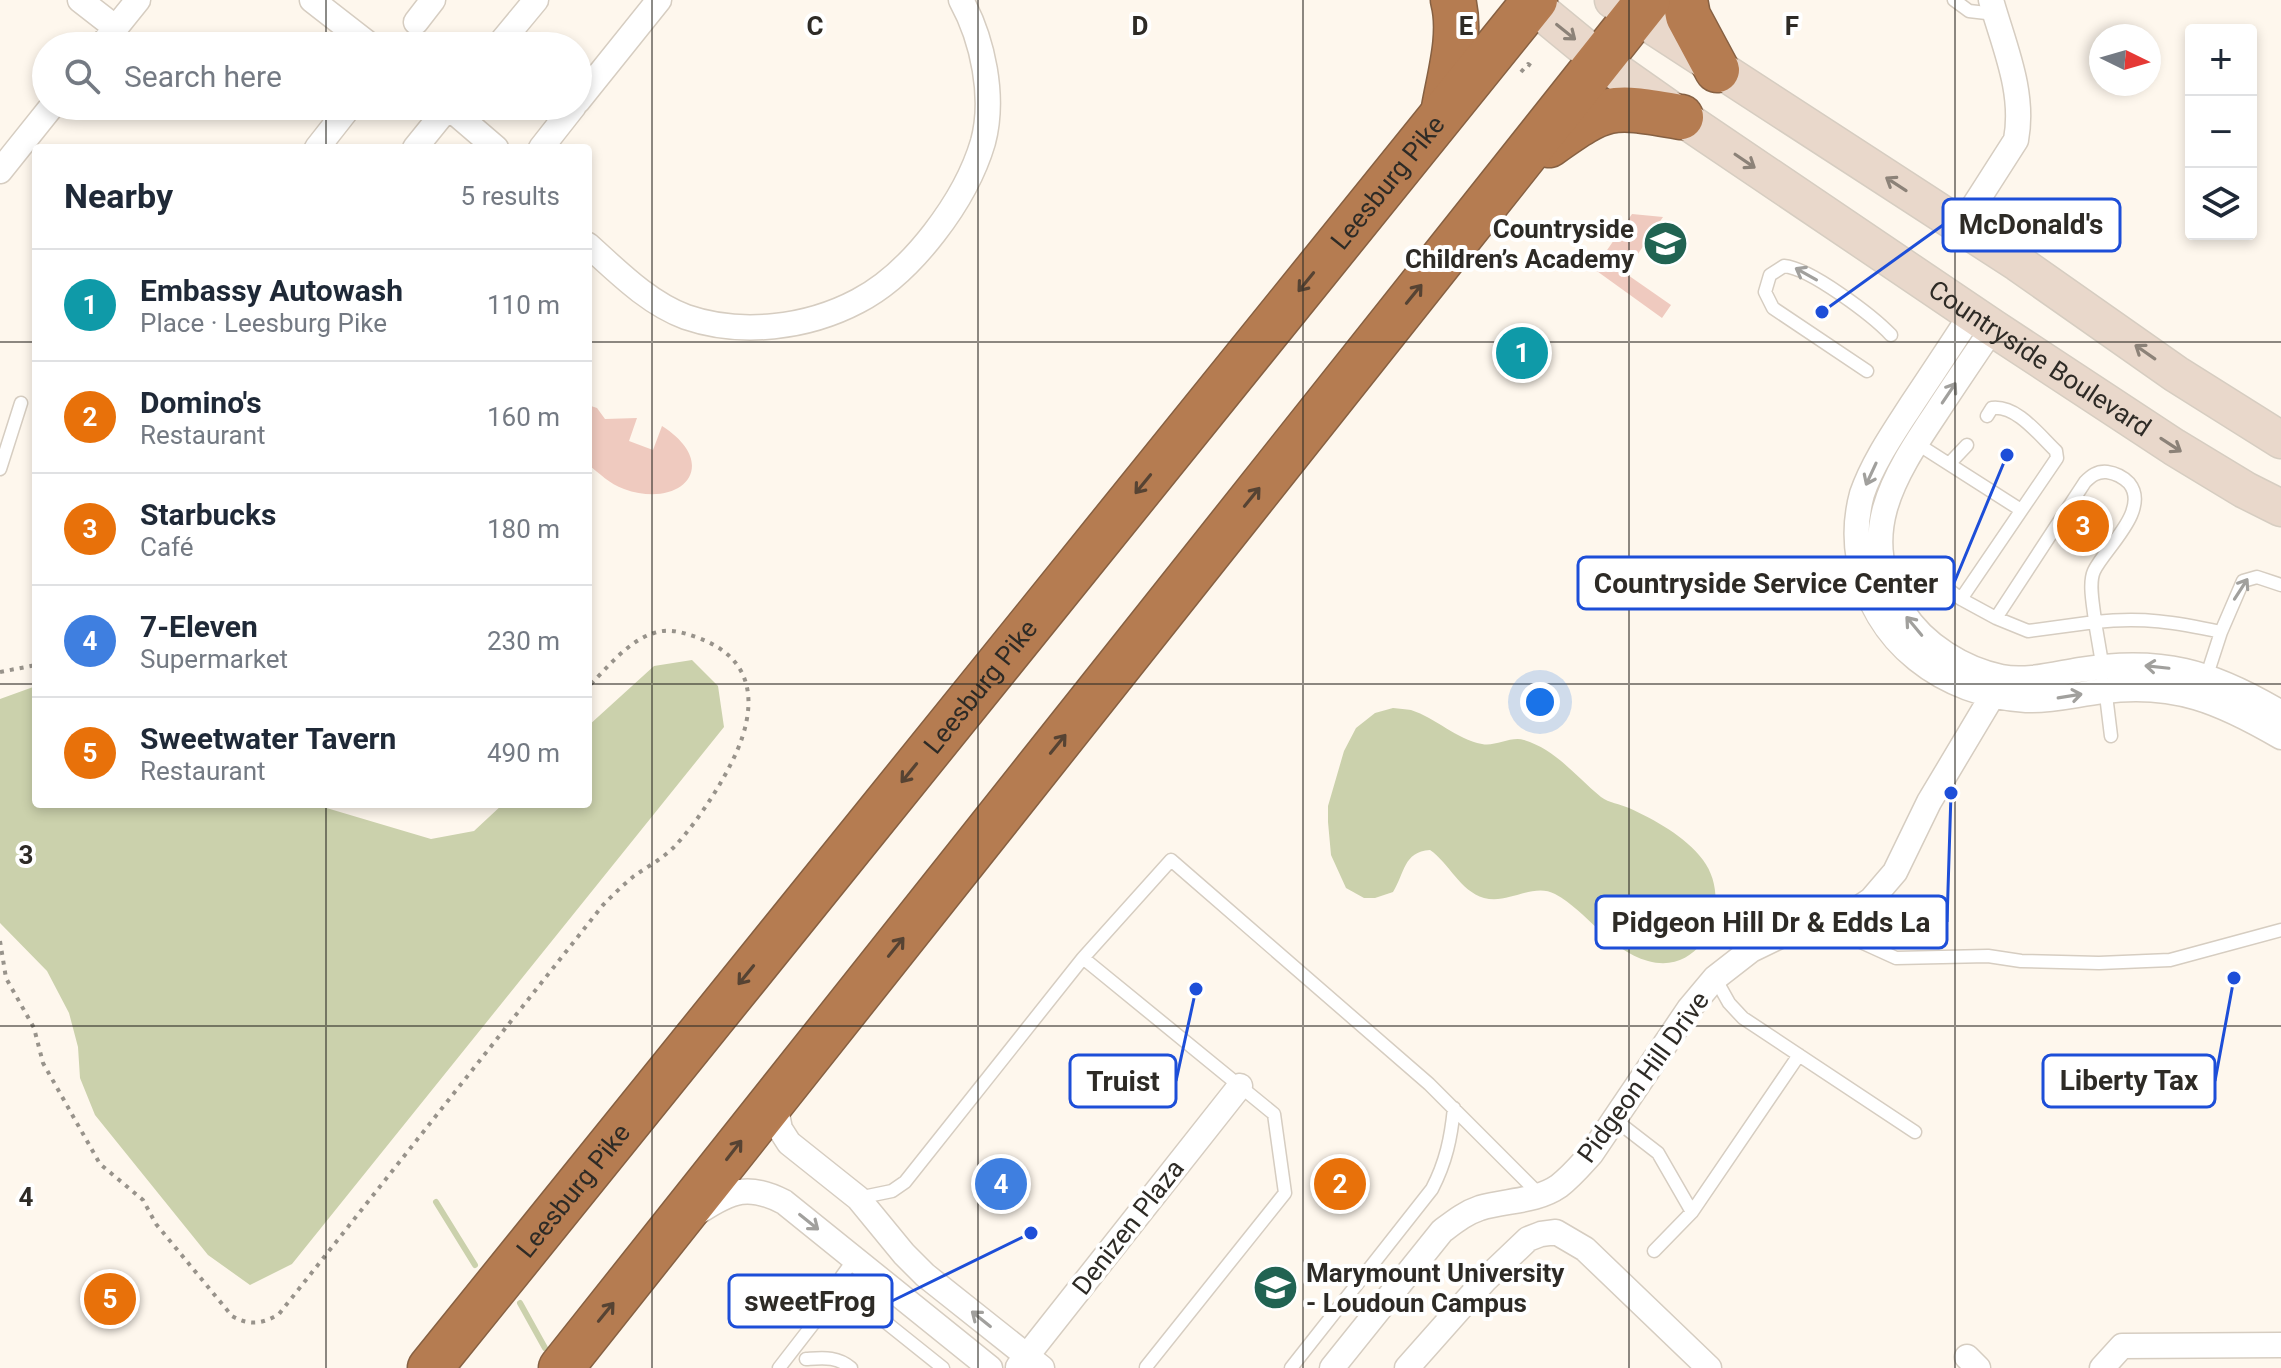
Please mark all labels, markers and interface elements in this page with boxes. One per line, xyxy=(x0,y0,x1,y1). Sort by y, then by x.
text: C xyxy=(806,11,824,41)
text: D xyxy=(1132,11,1148,41)
text: E xyxy=(1459,11,1474,41)
text: F xyxy=(1785,11,1799,41)
one-way arrow xyxy=(1555,23,1576,41)
north arrow xyxy=(2089,24,2161,96)
map controls xyxy=(2185,24,2257,240)
button: + xyxy=(2185,24,2257,96)
search box xyxy=(32,32,592,120)
icon: search xyxy=(60,54,104,98)
text: Search here xyxy=(124,59,282,94)
button: − xyxy=(2185,96,2257,168)
street label: Leesburg Pike xyxy=(1325,110,1451,255)
one-way arrow xyxy=(1734,153,1756,169)
button: layers xyxy=(2185,168,2257,240)
text: Nearby xyxy=(64,176,173,216)
one-way arrow xyxy=(1885,176,1907,193)
text: 5 results xyxy=(461,181,560,211)
callout: McDonald's xyxy=(1943,199,2120,251)
text: McDonald's xyxy=(1959,208,2103,241)
place label: Countryside Children’s Academy xyxy=(1405,214,1635,274)
school or university icon: Countryside Children’s Academy xyxy=(1641,220,1689,268)
one-way arrow xyxy=(1795,266,1818,282)
one-way arrow xyxy=(1298,271,1315,292)
text: Embassy Autowash xyxy=(140,273,403,308)
street label: Countryside Boulevard xyxy=(1923,274,2157,443)
one-way arrow xyxy=(1406,284,1423,305)
text: 1 xyxy=(83,290,97,320)
text: 110 m xyxy=(487,290,560,320)
text: Place · Leesburg Pike xyxy=(140,308,387,338)
pin: 1 xyxy=(1496,323,1548,383)
one-way arrow xyxy=(2135,344,2157,360)
one-way arrow xyxy=(1941,382,1957,404)
text: Domino's xyxy=(140,385,262,420)
text: 2 xyxy=(83,402,97,432)
text: 160 m xyxy=(487,402,560,432)
text: Restaurant xyxy=(140,420,266,450)
one-way arrow xyxy=(2160,436,2182,453)
one-way arrow xyxy=(1863,462,1878,486)
one-way arrow xyxy=(1134,473,1152,494)
one-way arrow xyxy=(1243,487,1261,508)
pin: 3 xyxy=(2057,496,2109,556)
text: Starbucks xyxy=(140,497,276,532)
text: 3 xyxy=(83,514,97,544)
text: 180 m xyxy=(487,514,560,544)
text: Café xyxy=(140,532,194,562)
callout: Countryside Service Center xyxy=(1578,557,1954,609)
text: Countryside Service Center xyxy=(1594,567,1938,600)
one-way arrow xyxy=(2233,579,2250,601)
text: 7-Eleven xyxy=(140,609,258,644)
street label: Leesburg Pike xyxy=(918,614,1043,759)
one-way arrow xyxy=(1905,616,1923,636)
text: 4 xyxy=(83,626,97,656)
text: 230 m xyxy=(487,626,560,656)
text: Supermarket xyxy=(140,644,288,674)
one-way arrow xyxy=(2144,659,2171,674)
your location xyxy=(1520,682,1560,722)
one-way arrow xyxy=(2056,688,2082,703)
text: Sweetwater Tavern xyxy=(140,721,396,756)
one-way arrow xyxy=(1050,734,1067,755)
text: 5 xyxy=(83,738,97,768)
text: 490 m xyxy=(487,738,560,768)
text: Restaurant xyxy=(140,756,266,786)
one-way arrow xyxy=(900,762,918,783)
text: 3 xyxy=(19,840,33,870)
callout: Pidgeon Hill Dr & Edds La xyxy=(1596,896,1947,948)
text: Pidgeon Hill Dr & Edds La xyxy=(1611,906,1931,939)
one-way arrow xyxy=(887,937,905,958)
one-way arrow xyxy=(737,965,755,986)
street label: Pidgeon Hill Drive xyxy=(1571,986,1715,1168)
callout: Truist xyxy=(1070,1055,1176,1107)
callout: Liberty Tax xyxy=(2043,1055,2215,1107)
text: Liberty Tax xyxy=(2060,1064,2199,1097)
text: Truist xyxy=(1086,1065,1160,1098)
street label: Leesburg Pike xyxy=(510,1118,636,1263)
one-way arrow xyxy=(725,1140,743,1161)
pin: 4 xyxy=(975,1154,1027,1214)
street label: Denizen Plaza xyxy=(1066,1154,1190,1300)
pin: 2 xyxy=(1314,1154,1366,1214)
text: 4 xyxy=(19,1182,34,1212)
one-way arrow xyxy=(798,1213,819,1230)
place label: Marymount University - Loudoun Campus xyxy=(1306,1258,1565,1318)
school or university icon: Marymount University - Loudoun Campus xyxy=(1251,1264,1299,1312)
pin: 5 xyxy=(84,1269,136,1329)
callout: sweetFrog xyxy=(729,1275,892,1327)
text: sweetFrog xyxy=(744,1285,876,1318)
one-way arrow xyxy=(597,1302,615,1323)
one-way arrow xyxy=(971,1311,992,1328)

